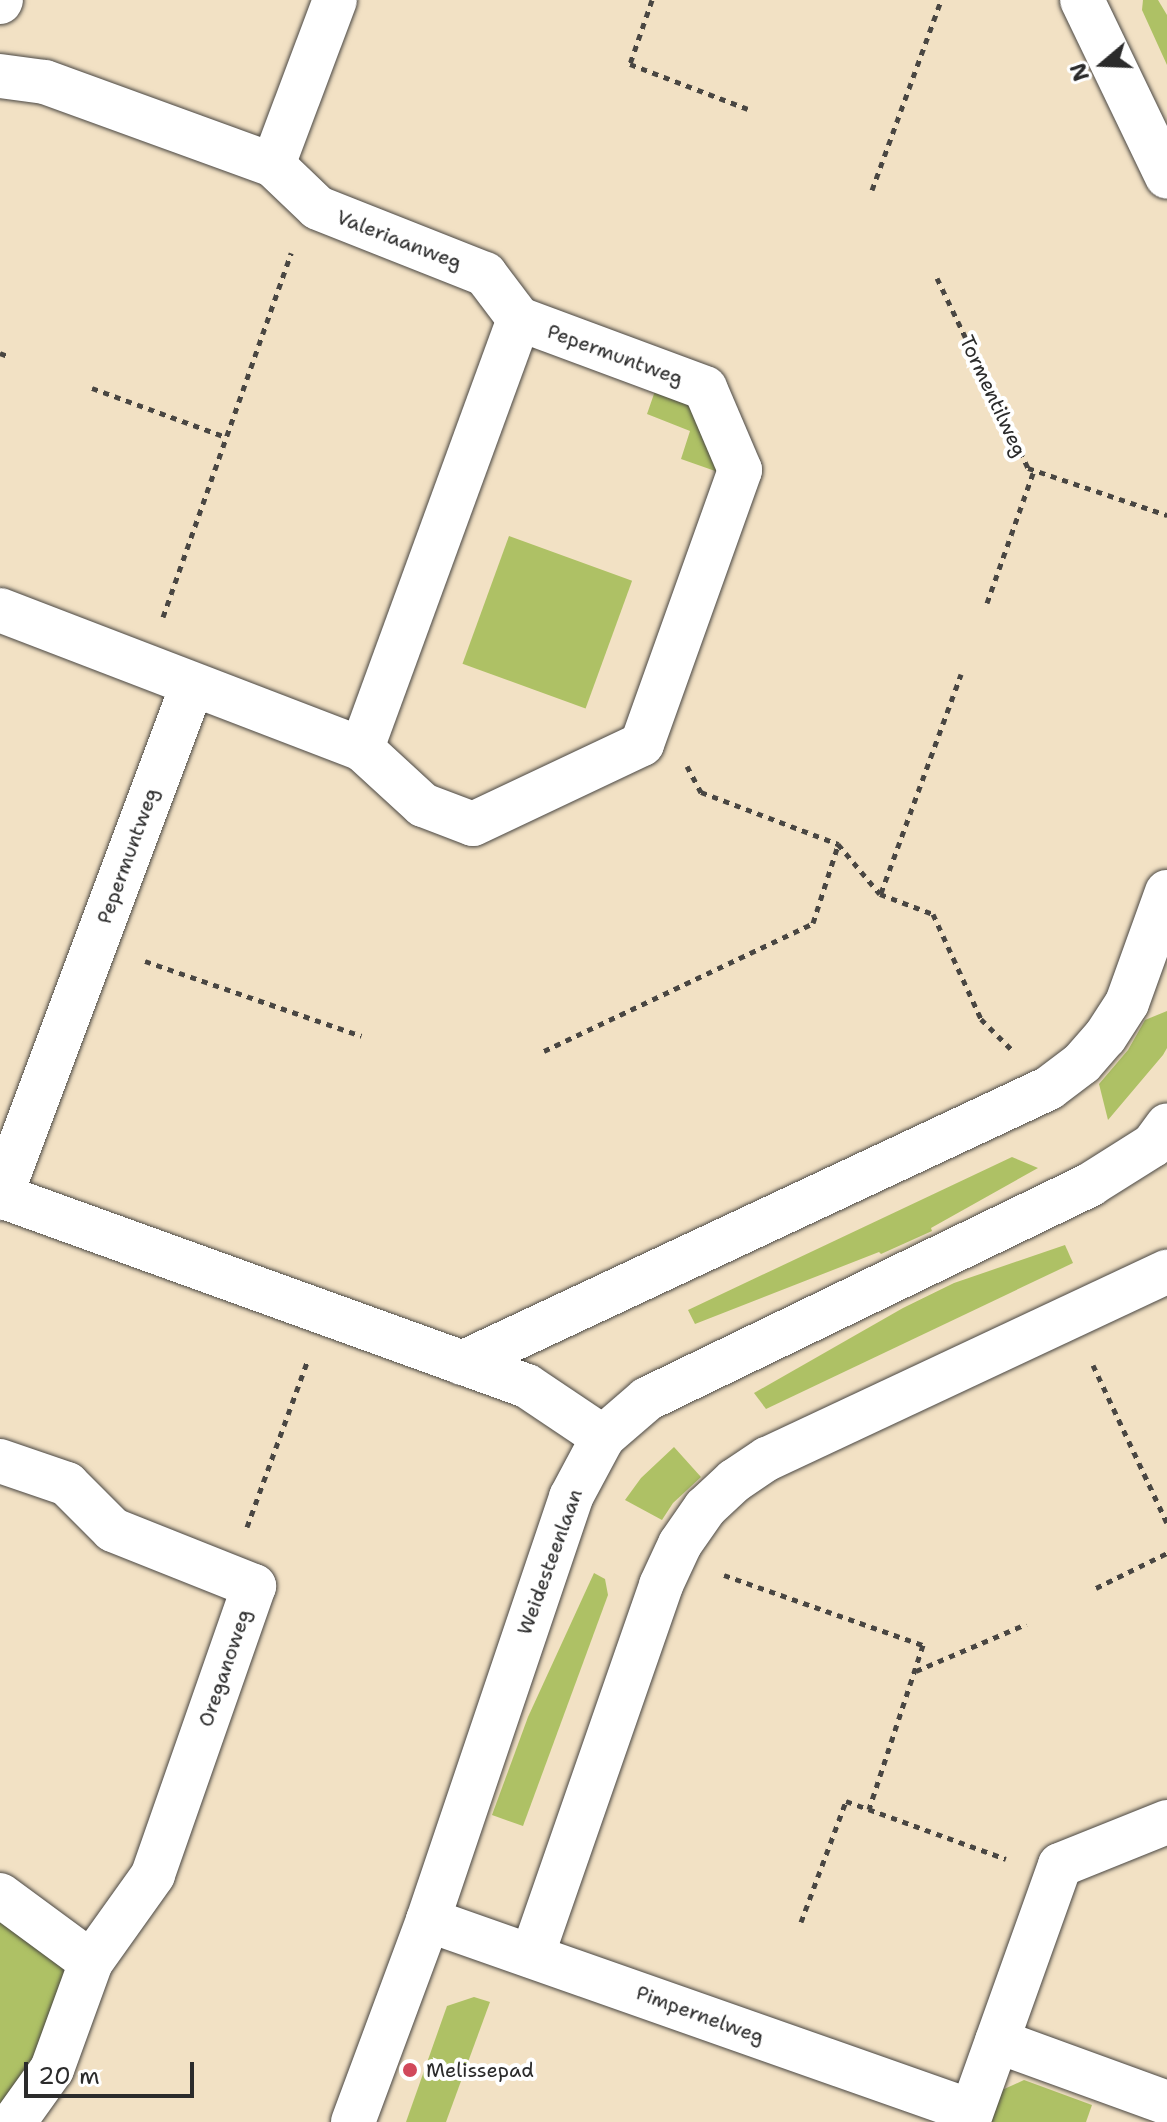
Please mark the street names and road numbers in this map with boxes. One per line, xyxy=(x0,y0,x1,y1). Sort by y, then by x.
street label: Valeriaanweg xyxy=(333,205,465,275)
street label: Pepermuntweg xyxy=(544,319,686,391)
street label: Tormentilweg xyxy=(954,332,1032,460)
street label: Pepermuntweg xyxy=(92,785,164,927)
street label: Weidesteenlaan xyxy=(512,1486,588,1638)
street label: Oreganoweg xyxy=(194,1606,256,1730)
street label: Pimpernelweg xyxy=(633,1981,767,2049)

